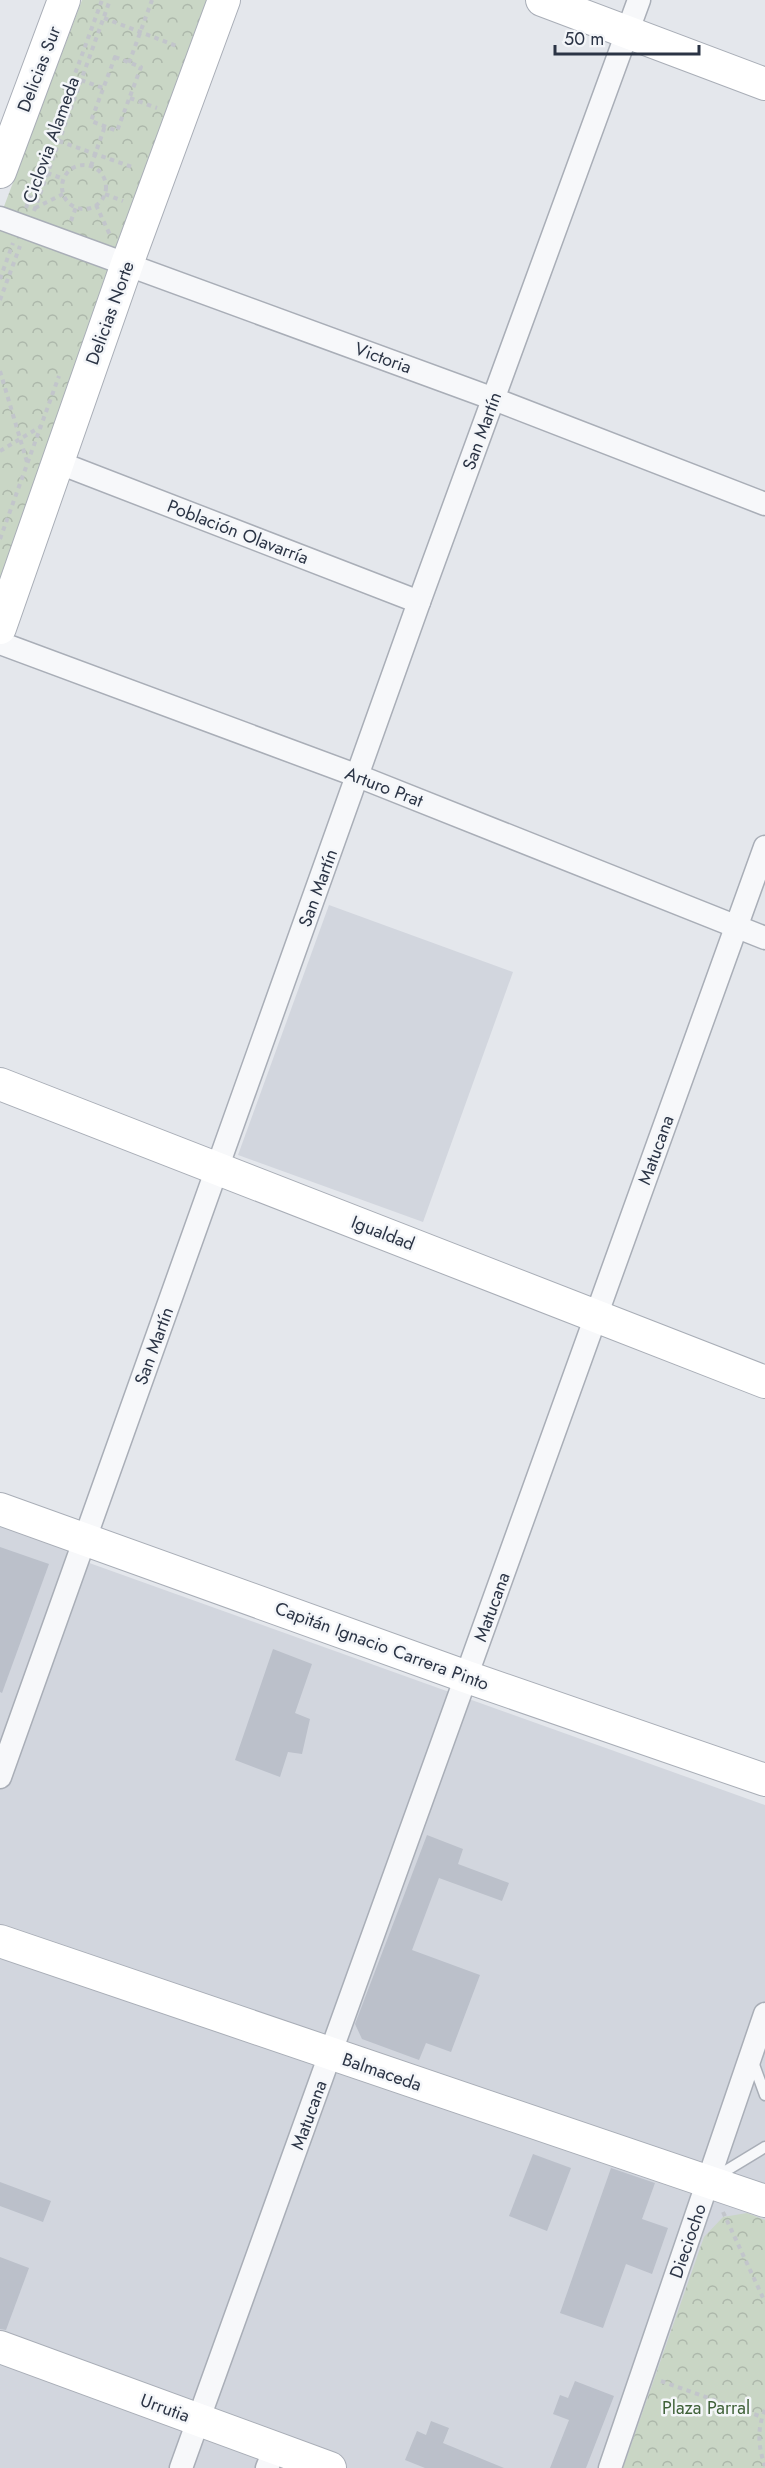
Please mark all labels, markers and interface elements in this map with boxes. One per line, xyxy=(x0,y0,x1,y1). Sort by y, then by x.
scale bar xyxy=(555,18,699,56)
street label: Delicias Sur xyxy=(11,21,68,116)
text: 50 m xyxy=(564,26,604,52)
street label: Ciclovia Alameda xyxy=(16,73,86,207)
street label: Delicias Norte xyxy=(79,258,141,368)
street label: Victoria xyxy=(351,336,415,380)
street label: San Martín xyxy=(456,388,508,474)
street label: Población Olavarría xyxy=(164,493,312,571)
street label: Arturo Prat xyxy=(341,760,427,814)
street label: San Martín xyxy=(292,845,344,931)
street label: Matucana xyxy=(631,1112,681,1188)
street label: Igualdad xyxy=(347,1209,419,1257)
street label: San Martín xyxy=(128,1303,180,1389)
street label: Matucana xyxy=(467,1569,517,1645)
street label: Capitán Ignacio Carrera Pinto xyxy=(271,1595,493,1697)
street label: Balmaceda xyxy=(339,2046,425,2098)
street label: Matucana xyxy=(284,2077,334,2153)
street label: Dieciocho xyxy=(663,2200,713,2282)
street label: Urrutia xyxy=(137,2387,193,2429)
park label: Plaza Parral xyxy=(662,2395,750,2421)

